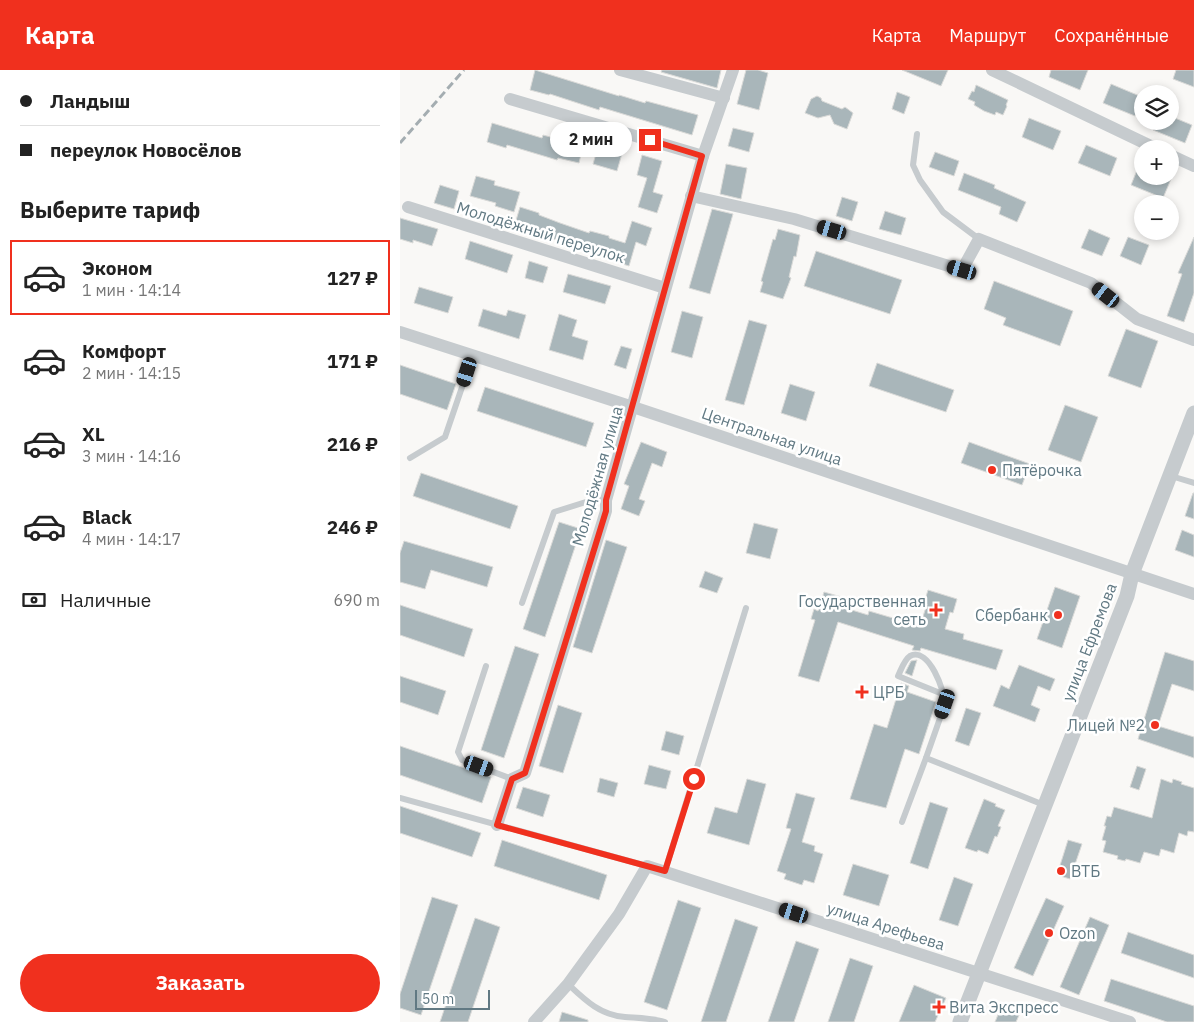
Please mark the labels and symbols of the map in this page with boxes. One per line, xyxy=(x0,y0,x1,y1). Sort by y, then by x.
callout: 2 мин xyxy=(550,122,632,158)
route end xyxy=(639,129,661,151)
street label: Молодёжный переулок xyxy=(454,197,628,267)
car xyxy=(815,218,848,242)
car xyxy=(945,258,978,282)
car xyxy=(1089,280,1122,310)
car xyxy=(455,355,478,389)
street label: Молодёжная улица xyxy=(567,403,627,548)
street label: Центральная улица xyxy=(699,403,845,470)
place label: Пятёрочка xyxy=(1002,460,1082,480)
marker: Пятёрочка xyxy=(986,464,998,476)
street label: улица Ефремова xyxy=(1057,580,1121,704)
place label: Государственная сеть xyxy=(798,591,926,629)
marker: Государственная сеть xyxy=(930,604,942,616)
place label: Сбербанк xyxy=(975,605,1048,625)
marker: Сбербанк xyxy=(1052,609,1064,621)
place label: ЦРБ xyxy=(873,682,905,702)
marker: ЦРБ xyxy=(855,685,869,699)
car xyxy=(933,687,956,721)
place label: Лицей №2 xyxy=(1067,715,1145,735)
marker: Лицей №2 xyxy=(1149,719,1161,731)
car xyxy=(462,754,495,778)
route start xyxy=(683,768,705,790)
place label: ВТБ xyxy=(1071,861,1100,881)
marker: ВТБ xyxy=(1055,865,1067,877)
street label: улица Арефьева xyxy=(824,897,948,955)
car xyxy=(777,901,810,925)
place label: Ozon xyxy=(1059,923,1096,943)
marker: Ozon xyxy=(1043,927,1055,939)
scale bar xyxy=(415,987,490,1010)
place label: Вита Экспресс xyxy=(949,997,1058,1017)
marker: Вита Экспресс xyxy=(933,1001,945,1013)

